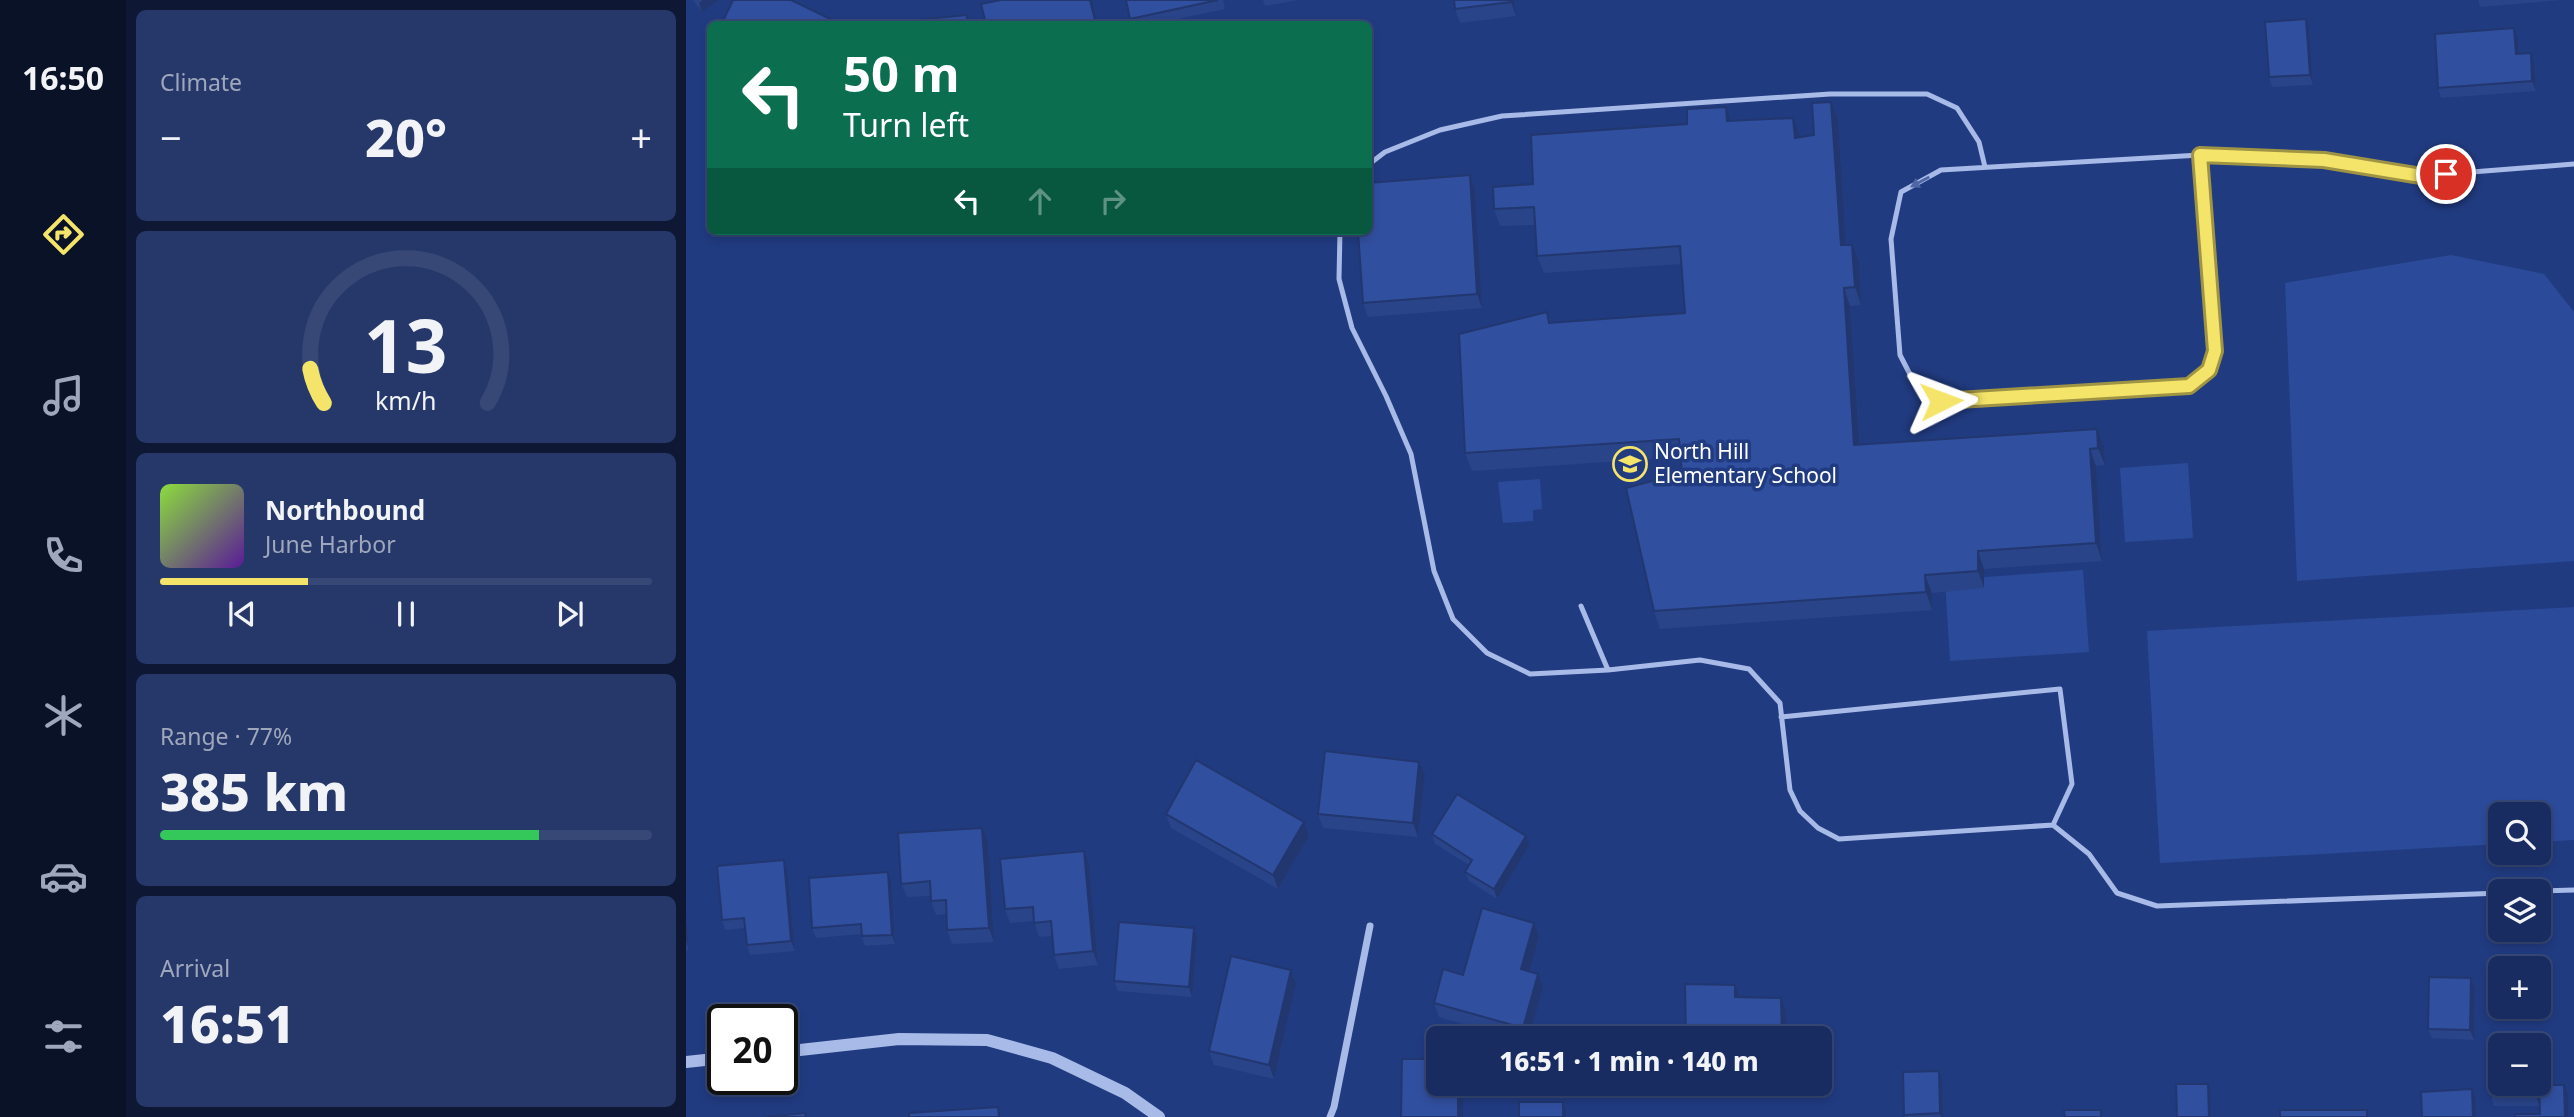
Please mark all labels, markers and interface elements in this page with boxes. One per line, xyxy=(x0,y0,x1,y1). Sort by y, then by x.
text: 50 m xyxy=(843,40,960,106)
icon: left xyxy=(728,49,819,140)
text: 16:50 xyxy=(22,56,104,99)
text: Climate xyxy=(160,66,242,98)
text: 20° xyxy=(365,101,447,172)
text: Turn left xyxy=(843,103,969,146)
text: − xyxy=(160,111,182,163)
text: + xyxy=(630,111,652,163)
pin xyxy=(2416,144,2476,204)
icon: arrive xyxy=(2427,155,2465,193)
one-way arrow xyxy=(1910,176,1930,187)
icon: left xyxy=(948,182,986,220)
icon: ahead xyxy=(1021,182,1059,220)
icon: right xyxy=(1094,182,1132,220)
icon: directions xyxy=(39,210,88,259)
text: 13 xyxy=(364,296,448,395)
position arrow xyxy=(1904,364,1978,438)
icon: music xyxy=(39,371,88,420)
text: km/h xyxy=(375,383,437,417)
place label: North Hill Elementary School xyxy=(1654,437,1837,489)
school or university icon: North Hill Elementary School xyxy=(1611,445,1649,483)
text: Northbound xyxy=(265,492,425,528)
text: June Harbor xyxy=(265,528,396,560)
icon: phone xyxy=(39,531,88,580)
icon: previous xyxy=(223,595,261,633)
icon: pause xyxy=(387,595,425,633)
icon: next xyxy=(551,595,589,633)
icon: climate xyxy=(39,691,88,740)
text: Range · 77% xyxy=(160,720,292,752)
text: 385 km xyxy=(160,755,348,826)
map controls xyxy=(2488,802,2551,1096)
button: search xyxy=(2488,802,2551,865)
icon: car xyxy=(39,852,88,901)
button: layers xyxy=(2488,879,2551,942)
text: Arrival xyxy=(160,952,230,984)
button: + xyxy=(2488,956,2551,1019)
text: 16:51 xyxy=(160,987,295,1058)
speed limit sign: 20 xyxy=(707,1004,798,1095)
icon: filters xyxy=(39,1012,88,1061)
button: − xyxy=(2488,1033,2551,1096)
text: 16:51 · 1 min · 140 m xyxy=(1499,1043,1759,1079)

